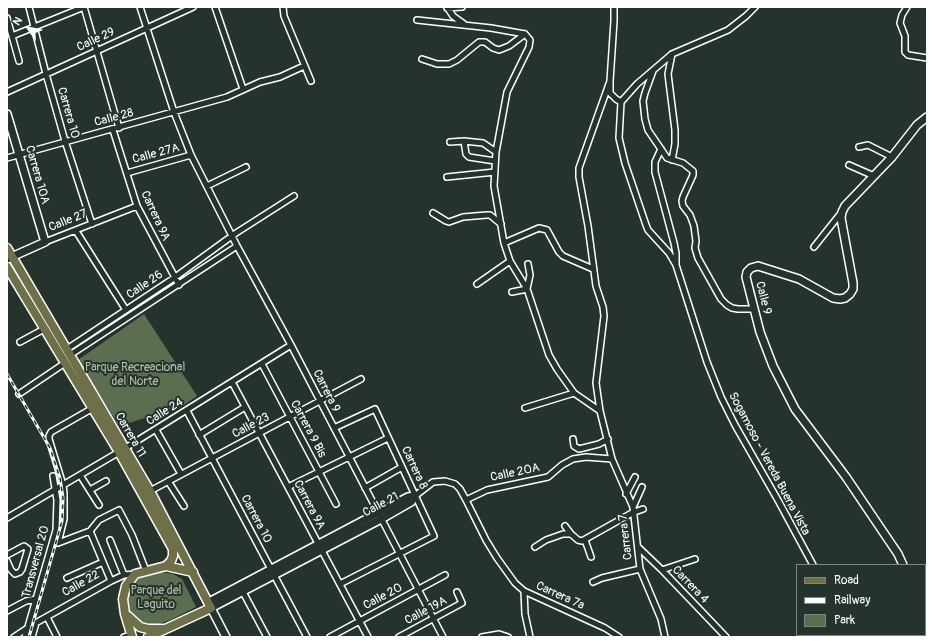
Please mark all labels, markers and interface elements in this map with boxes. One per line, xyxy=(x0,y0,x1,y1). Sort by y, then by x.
north arrow xyxy=(8,8,48,48)
text: N xyxy=(10,15,25,28)
street label: Calle 29 xyxy=(75,25,117,55)
street label: Carrera 10 xyxy=(54,86,82,140)
street label: Calle 28 xyxy=(93,106,135,130)
street label: Calle 27A xyxy=(131,141,181,167)
street label: Carrera 10A xyxy=(22,144,52,206)
street label: Carrera 9A xyxy=(137,189,173,243)
street label: Calle 27 xyxy=(47,207,89,235)
street label: Calle 26 xyxy=(124,268,166,302)
street label: Calle 9 xyxy=(752,280,774,316)
park label: Parque Recreacional del Norte xyxy=(85,361,185,389)
street label: Carrera 9 xyxy=(309,367,343,415)
street label: Sogamoso - Vereda Buena Vista xyxy=(725,390,813,538)
street label: Calle 24 xyxy=(144,395,186,429)
street label: Carrera 9 Bis xyxy=(287,398,329,460)
street label: Carrera 11 xyxy=(111,410,149,460)
street label: Calle 23 xyxy=(230,410,272,442)
street label: Carrera 8 xyxy=(398,444,430,492)
street label: Calle 20A xyxy=(489,461,541,485)
street label: Carrera 9A xyxy=(290,478,328,532)
street label: Calle 21 xyxy=(361,490,401,520)
street label: Carrera 10 xyxy=(237,492,275,546)
street label: Carrera 7 xyxy=(616,513,636,561)
street label: Transversal 20 xyxy=(19,524,53,600)
street label: Carrera 4 xyxy=(669,563,711,607)
legend xyxy=(796,564,926,636)
street label: Calle 22 xyxy=(60,568,102,600)
text: Road xyxy=(834,573,859,588)
street label: Carrera 7ª xyxy=(533,579,587,613)
street label: Calle 20 xyxy=(361,581,405,613)
park label: Parque del Laguito xyxy=(131,584,181,612)
text: Railway xyxy=(834,593,870,608)
street label: Calle 19A xyxy=(402,594,450,628)
text: Park xyxy=(834,613,855,628)

